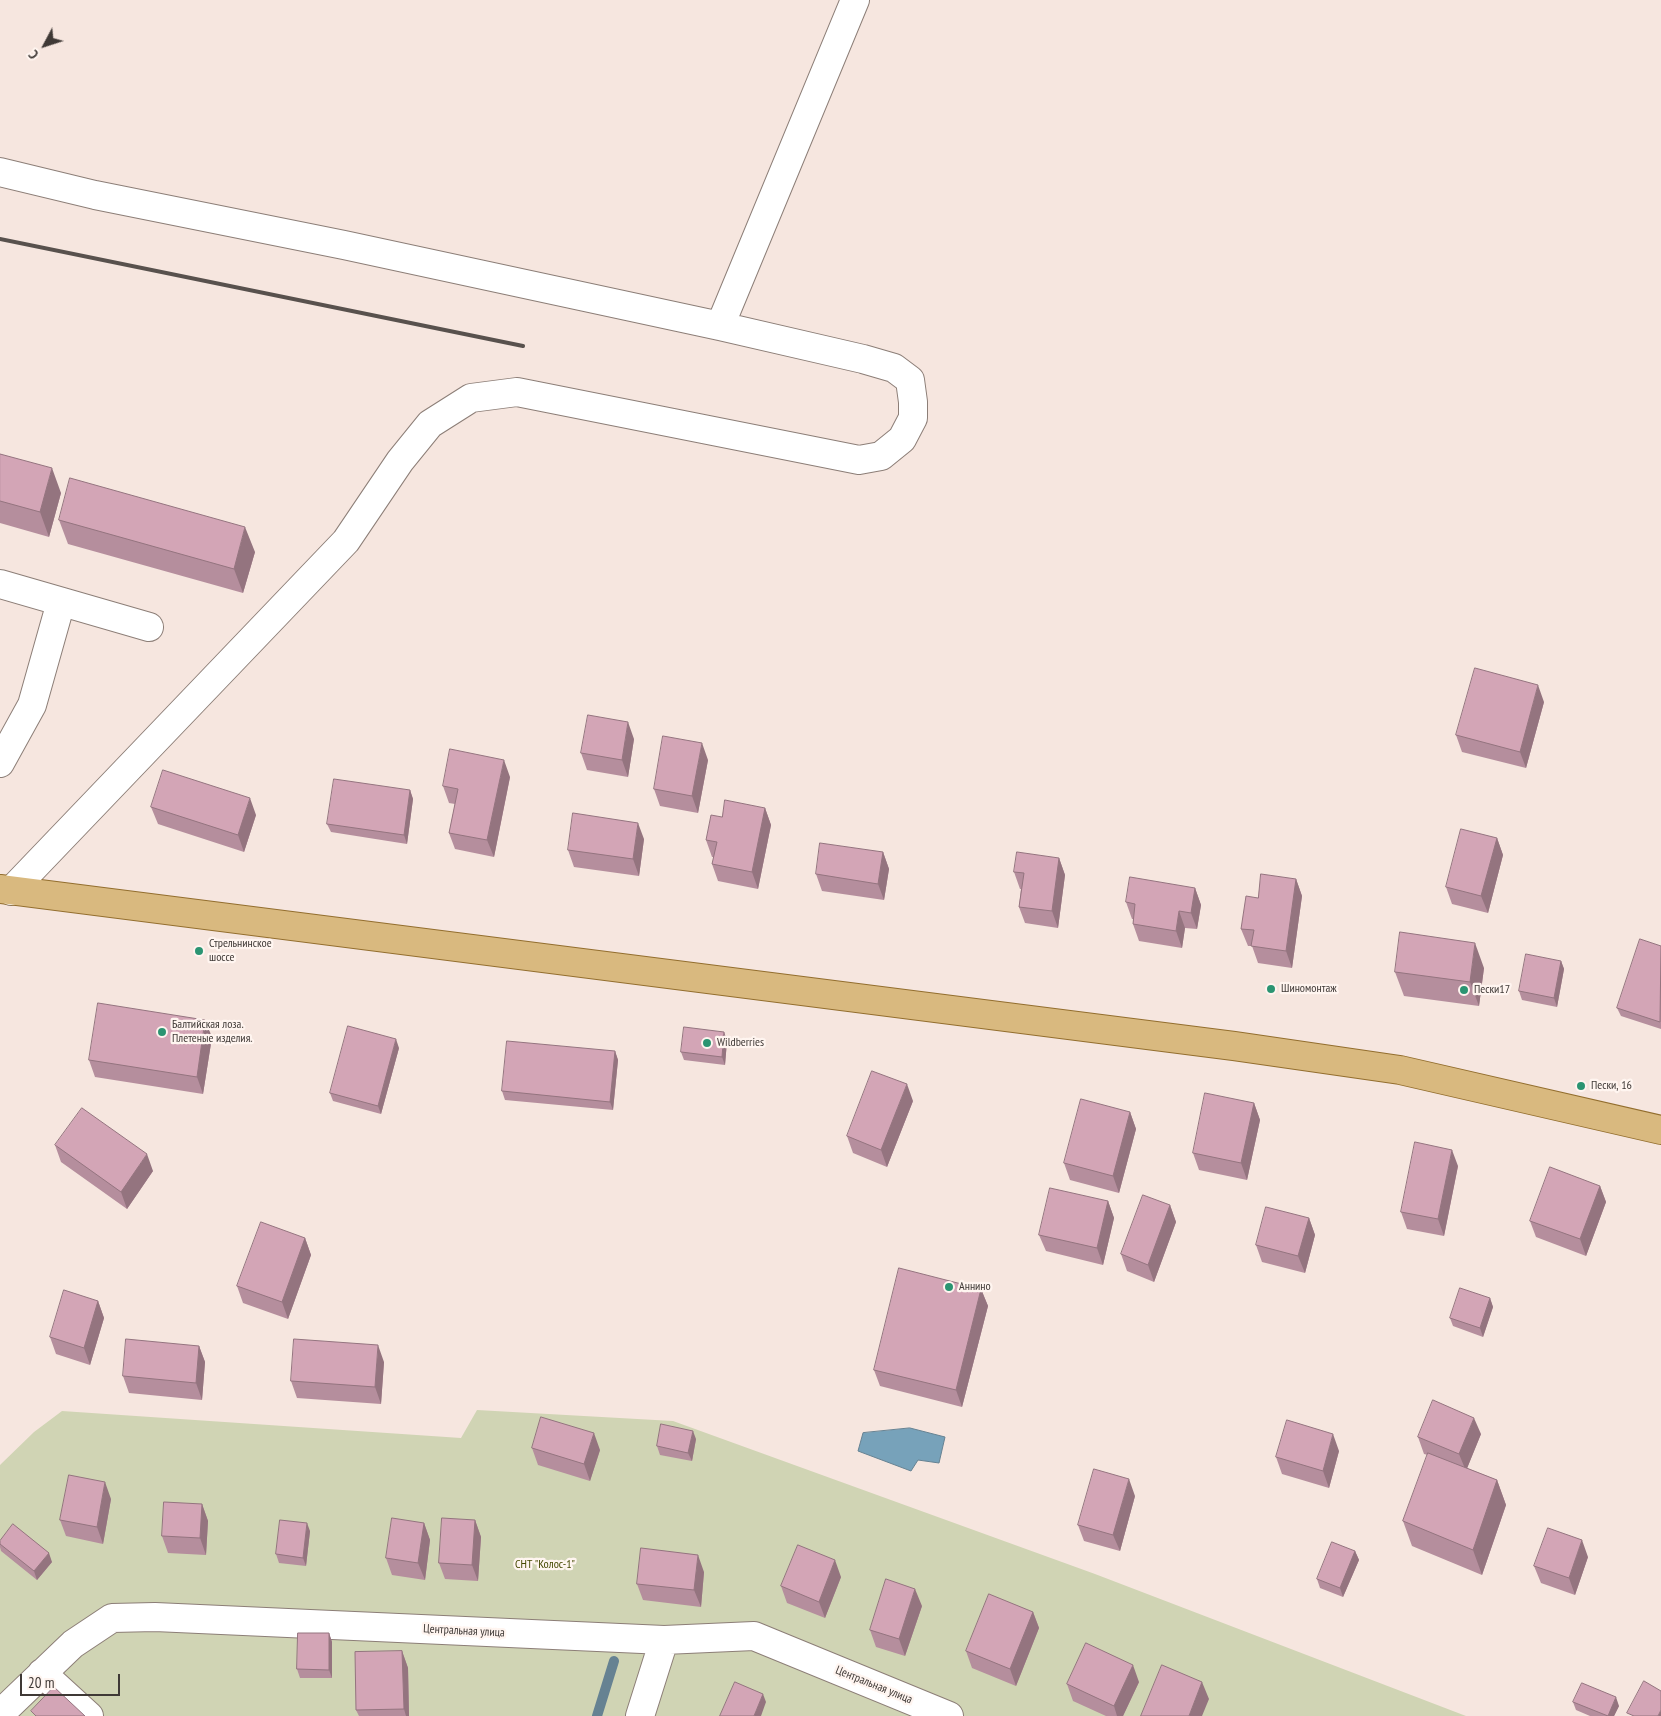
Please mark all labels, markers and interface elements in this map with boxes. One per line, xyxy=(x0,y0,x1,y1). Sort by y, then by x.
north arrow xyxy=(20,20,70,70)
text: С xyxy=(25,46,42,63)
place label: Стрельнинское шоссе xyxy=(209,937,272,965)
marker: Стрельнинское шоссе xyxy=(193,945,205,957)
place label: Шиномонтаж xyxy=(1281,982,1337,996)
marker: Шиномонтаж xyxy=(1265,983,1277,995)
place label: Пески17 xyxy=(1474,983,1510,997)
marker: Пески17 xyxy=(1458,984,1470,996)
place label: Балтийская лоза. Плетеные изделия. xyxy=(172,1018,252,1046)
marker: Балтийская лоза. Плетеные изделия. xyxy=(156,1026,168,1038)
place label: Wildberries xyxy=(717,1036,764,1050)
marker: Wildberries xyxy=(701,1037,713,1049)
place label: Пески, 16 xyxy=(1591,1079,1632,1093)
marker: Пески, 16 xyxy=(1575,1080,1587,1092)
place label: Аннино xyxy=(959,1280,991,1294)
marker: Аннино xyxy=(943,1281,955,1293)
park label: СНТ "Колос-1" xyxy=(515,1558,575,1572)
street label: Центральная улица xyxy=(423,1622,505,1640)
street label: Центральная улица xyxy=(833,1663,915,1707)
scale bar xyxy=(22,1664,122,1696)
text: 20 m xyxy=(28,1673,54,1692)

